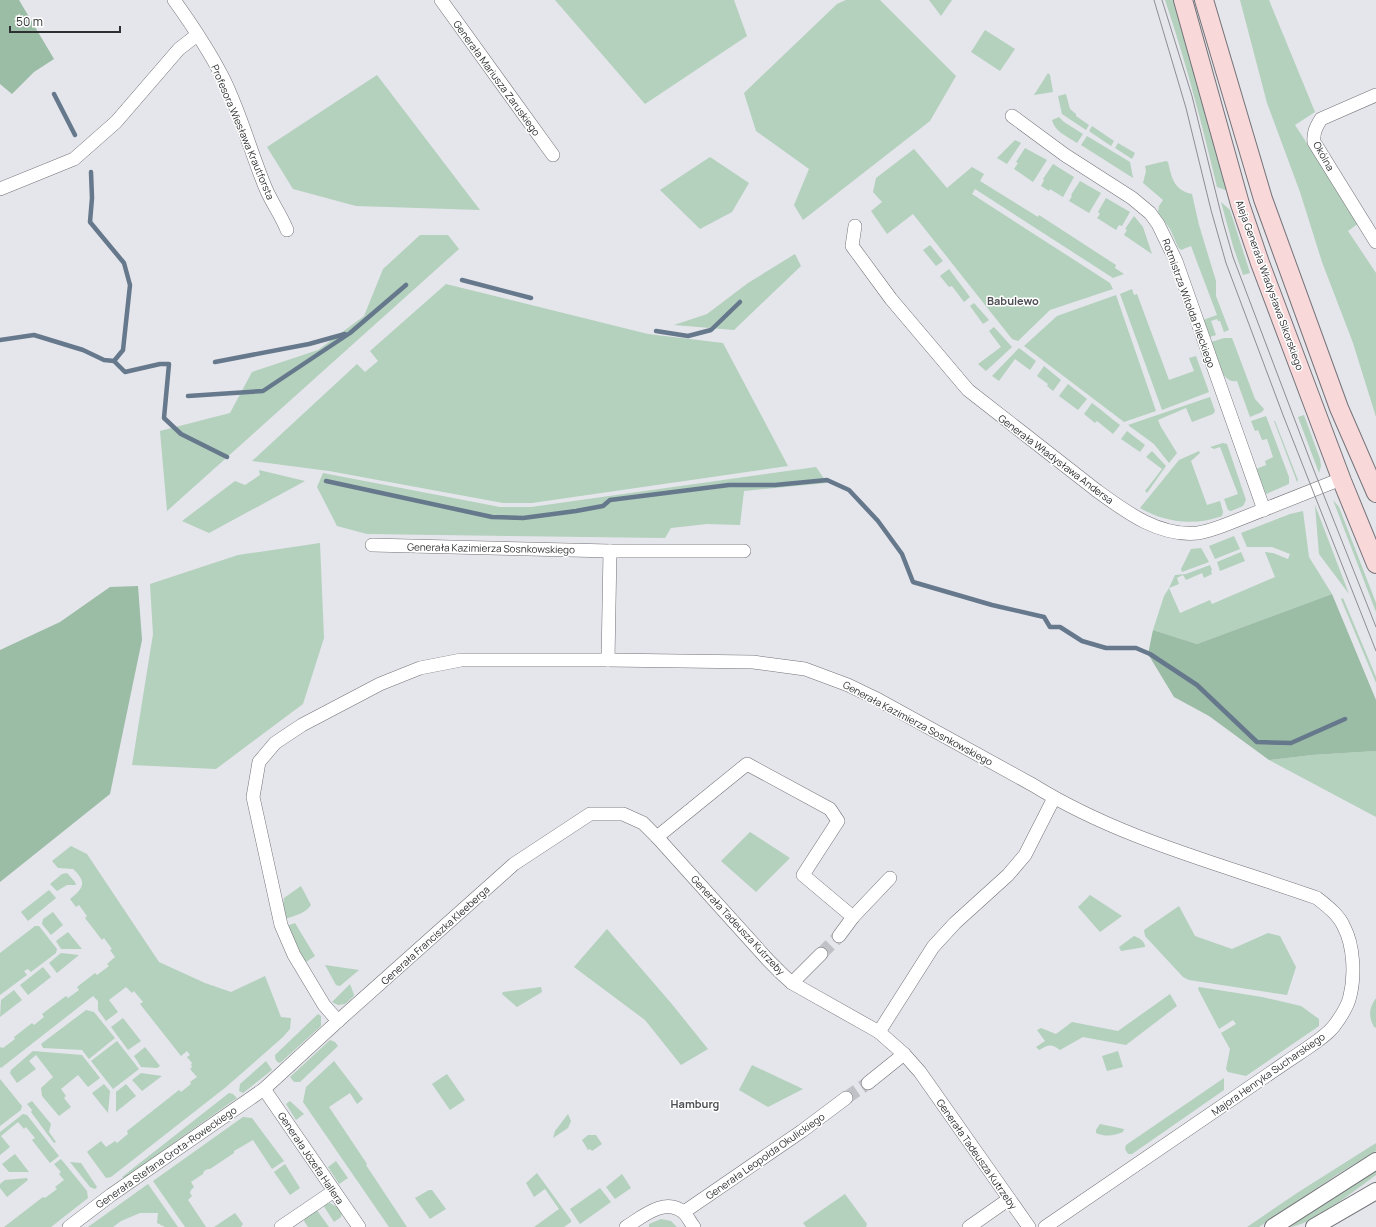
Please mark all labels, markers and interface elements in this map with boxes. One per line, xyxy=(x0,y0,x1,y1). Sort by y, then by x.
scale bar xyxy=(10,8,120,34)
text: 50 m xyxy=(16,13,43,30)
street label: Generała Mariusza Zaruskiego xyxy=(450,17,544,139)
street label: Profesora Wiesława Krautforsta xyxy=(208,62,278,202)
street label: Okólna xyxy=(1310,139,1338,173)
street label: Aleja Generała Władysława Sikorskiego xyxy=(1233,198,1307,372)
street label: Rotmistrza Witolda Pileckiego xyxy=(1159,236,1219,370)
district label: Babulewo xyxy=(987,293,1039,308)
street label: Generała Władysława Andersa xyxy=(995,411,1117,507)
street label: Generała Kazimierza Sosnkowskiego xyxy=(407,540,575,556)
street label: Generała Kazimierza Sosnkowskiego xyxy=(841,677,996,769)
street label: Generała Tadeusza Kutrzeby xyxy=(688,872,789,978)
street label: Generała Franciszka Kleeberga xyxy=(378,882,492,988)
street label: Majora Henryka Sucharskiego xyxy=(1208,1029,1328,1119)
district label: Hamburg xyxy=(671,1096,719,1111)
street label: Generała Tadeusza Kutrzeby xyxy=(933,1096,1021,1213)
street label: Generała Stefana Grota-Roweckiego xyxy=(93,1103,239,1211)
street label: Generała Józefa Hallera xyxy=(275,1109,347,1207)
street label: Generała Leopolda Okulickiego xyxy=(703,1109,827,1203)

